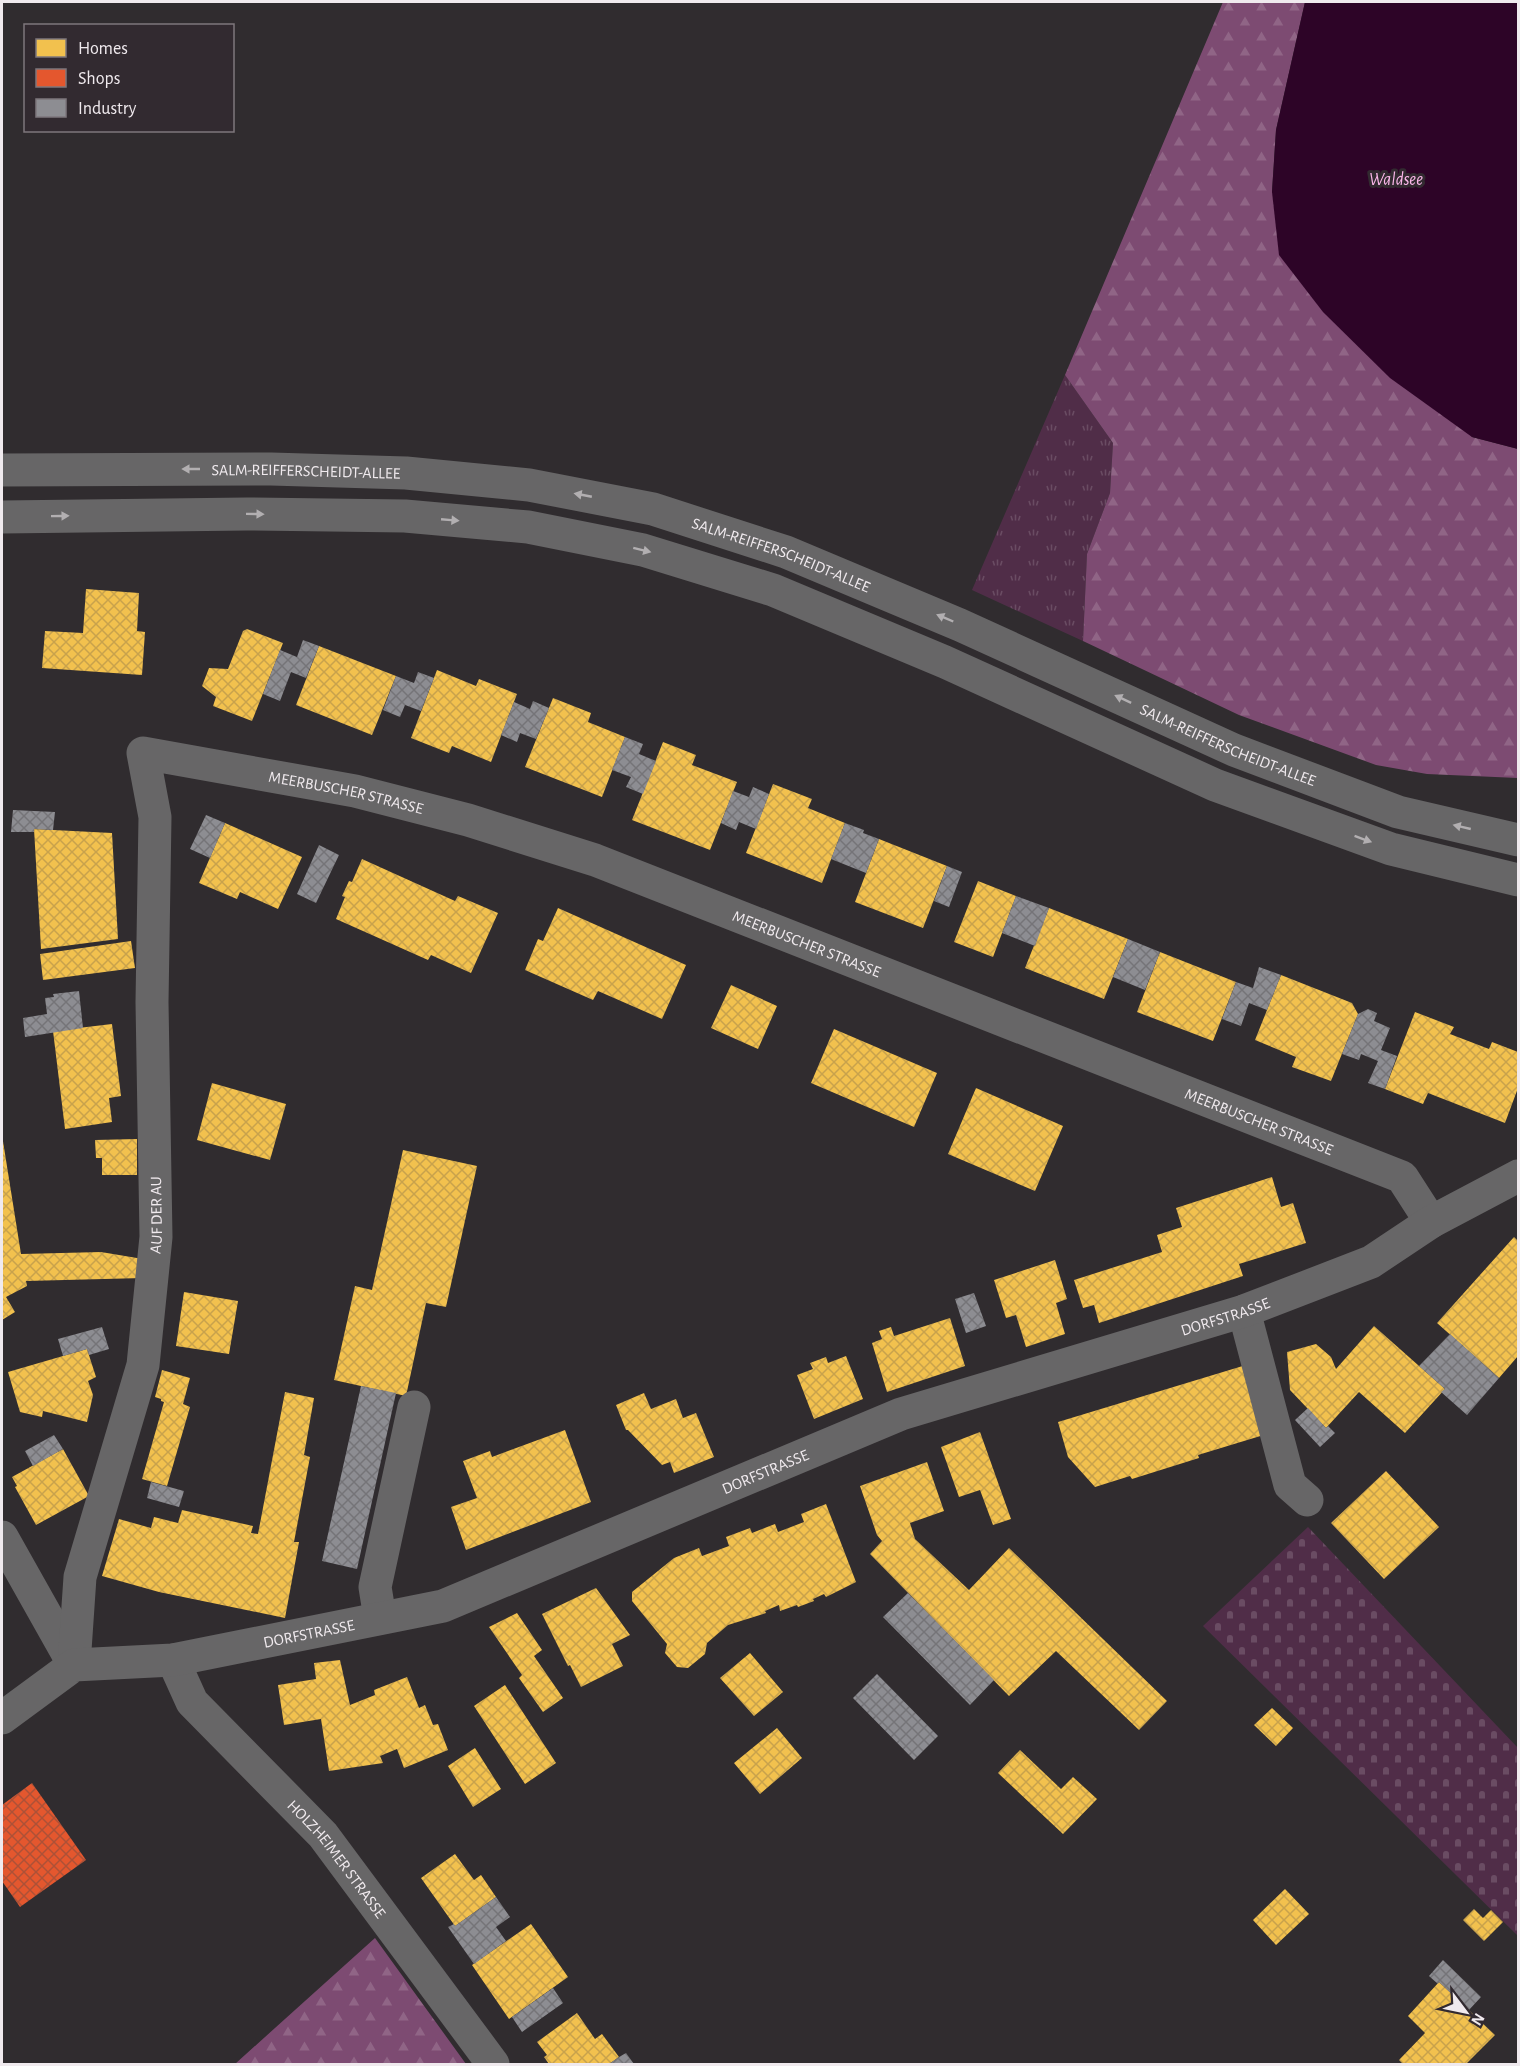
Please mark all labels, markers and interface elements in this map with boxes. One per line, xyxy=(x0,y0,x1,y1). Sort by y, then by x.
legend xyxy=(24,24,234,132)
text: Homes xyxy=(78,40,128,58)
text: Shops xyxy=(78,70,120,88)
text: Industry xyxy=(78,100,137,118)
water label: Waldsee xyxy=(1369,171,1423,189)
street label: SALM-REIFFERSCHEIDT-ALLEE xyxy=(212,462,401,482)
one-way arrow xyxy=(182,464,201,474)
one-way arrow xyxy=(573,490,592,499)
one-way arrow xyxy=(245,509,264,519)
one-way arrow xyxy=(50,511,69,521)
one-way arrow xyxy=(440,515,459,525)
street label: SALM-REIFFERSCHEIDT-ALLEE xyxy=(690,515,873,596)
one-way arrow xyxy=(633,546,651,556)
one-way arrow xyxy=(936,613,954,623)
one-way arrow xyxy=(1114,695,1131,704)
street label: SALM-REIFFERSCHEIDT-ALLEE xyxy=(1137,701,1318,789)
street label: MEERBUSCHER STRASSE xyxy=(267,769,425,817)
one-way arrow xyxy=(1452,821,1471,831)
one-way arrow xyxy=(1354,835,1372,845)
street label: MEERBUSCHER STRASSE xyxy=(730,908,883,981)
street label: MEERBUSCHER STRASSE xyxy=(1182,1086,1335,1158)
street label: AUF DER AU xyxy=(147,1176,165,1254)
street label: DORFSTRASSE xyxy=(1179,1295,1272,1339)
street label: DORFSTRASSE xyxy=(720,1447,811,1497)
street label: DORFSTRASSE xyxy=(262,1617,356,1651)
street label: HOLZHEIMER STRASSE xyxy=(284,1797,389,1921)
north arrow xyxy=(1436,1982,1496,2042)
text: N xyxy=(1468,2010,1488,2028)

